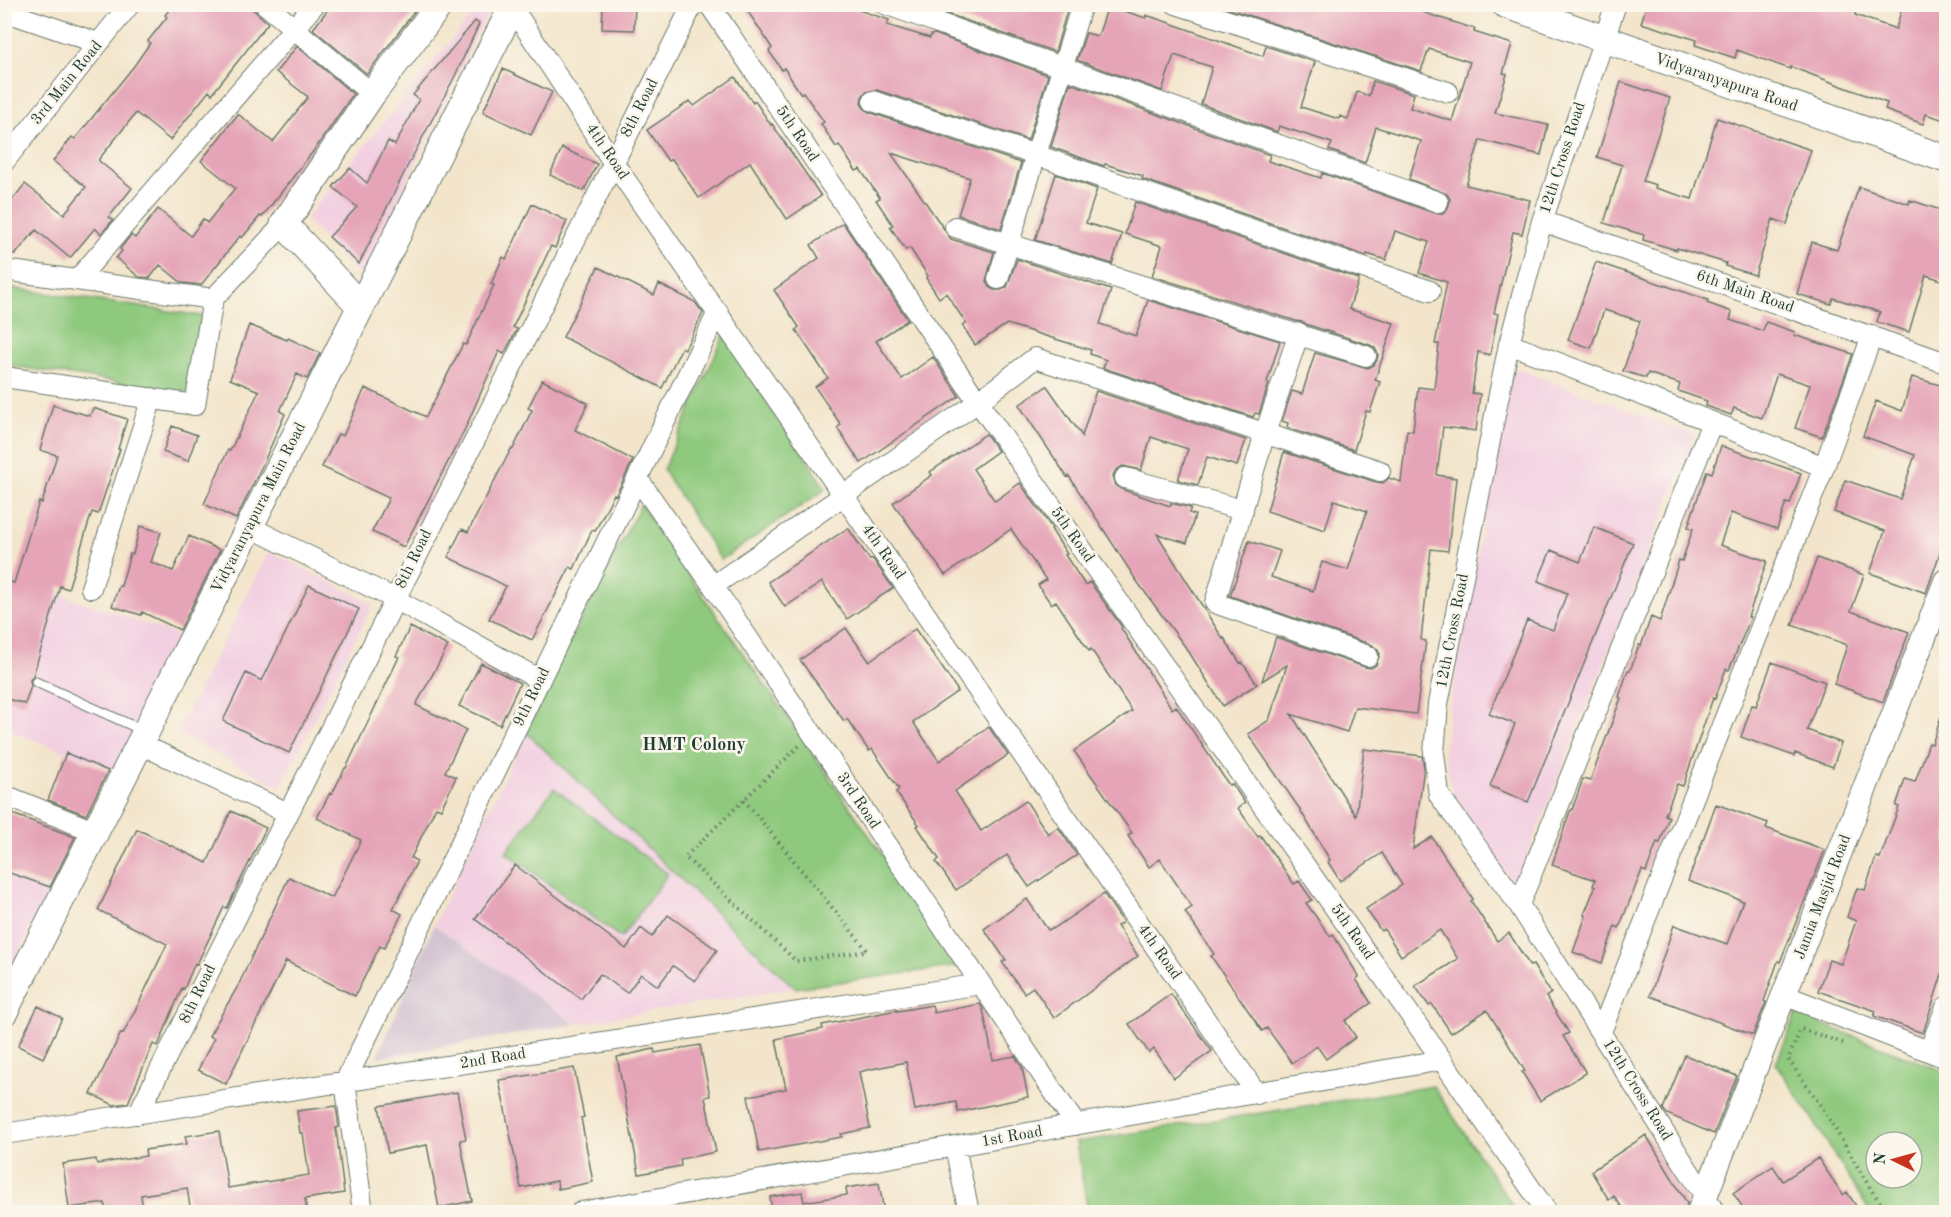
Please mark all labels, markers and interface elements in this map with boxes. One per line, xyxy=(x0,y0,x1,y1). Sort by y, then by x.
street label: 3rd Main Road xyxy=(28,38,106,128)
street label: Vidyaranyapura Road xyxy=(1652,51,1800,115)
street label: 8th Road xyxy=(618,76,662,140)
street label: 12th Cross Road xyxy=(1537,100,1589,216)
street label: 5th Road xyxy=(773,103,821,165)
street label: 4th Road xyxy=(583,121,631,183)
street label: 6th Main Road xyxy=(1694,268,1796,316)
street label: Vidyaranyapura Main Road xyxy=(209,420,309,596)
street label: 5th Road xyxy=(1047,504,1097,566)
street label: 4th Road xyxy=(858,521,908,583)
street label: 8th Road xyxy=(393,527,435,591)
street label: 12th Cross Road xyxy=(1434,572,1472,690)
street label: 9th Road xyxy=(511,665,553,729)
district label: HMT Colony xyxy=(642,736,746,754)
street label: 3rd Road xyxy=(833,770,883,832)
street label: Jamia Masjid Road xyxy=(1792,832,1854,962)
street label: 5th Road xyxy=(1327,901,1377,963)
street label: 4th Road xyxy=(1134,921,1184,983)
street label: 8th Road xyxy=(177,962,219,1026)
street label: 12th Cross Road xyxy=(1599,1036,1675,1144)
street label: 2nd Road xyxy=(459,1046,527,1072)
street label: 1st Road xyxy=(980,1124,1044,1150)
north arrow xyxy=(1864,1130,1924,1190)
text: N xyxy=(1873,1151,1890,1166)

